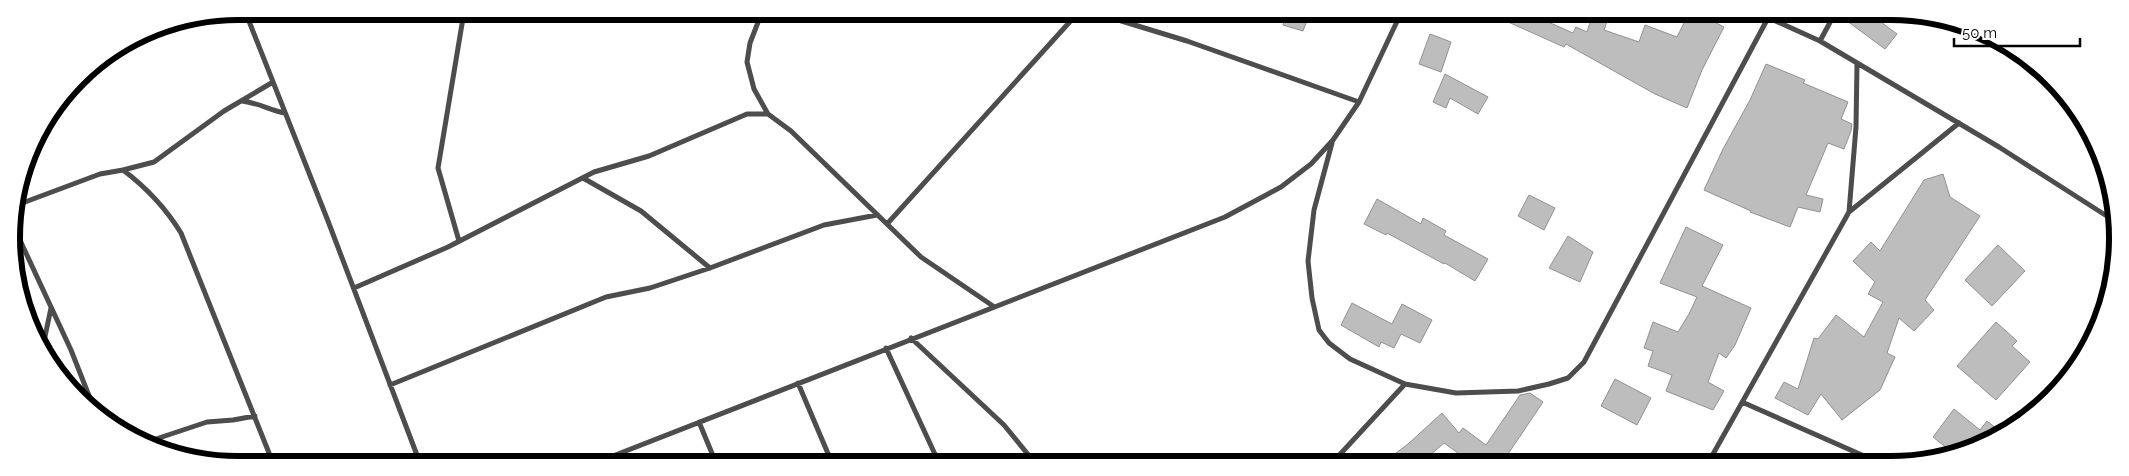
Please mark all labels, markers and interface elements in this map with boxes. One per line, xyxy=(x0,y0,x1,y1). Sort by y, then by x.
scale bar xyxy=(1954,15,2080,47)
text: 50 m xyxy=(1962,24,1997,42)

